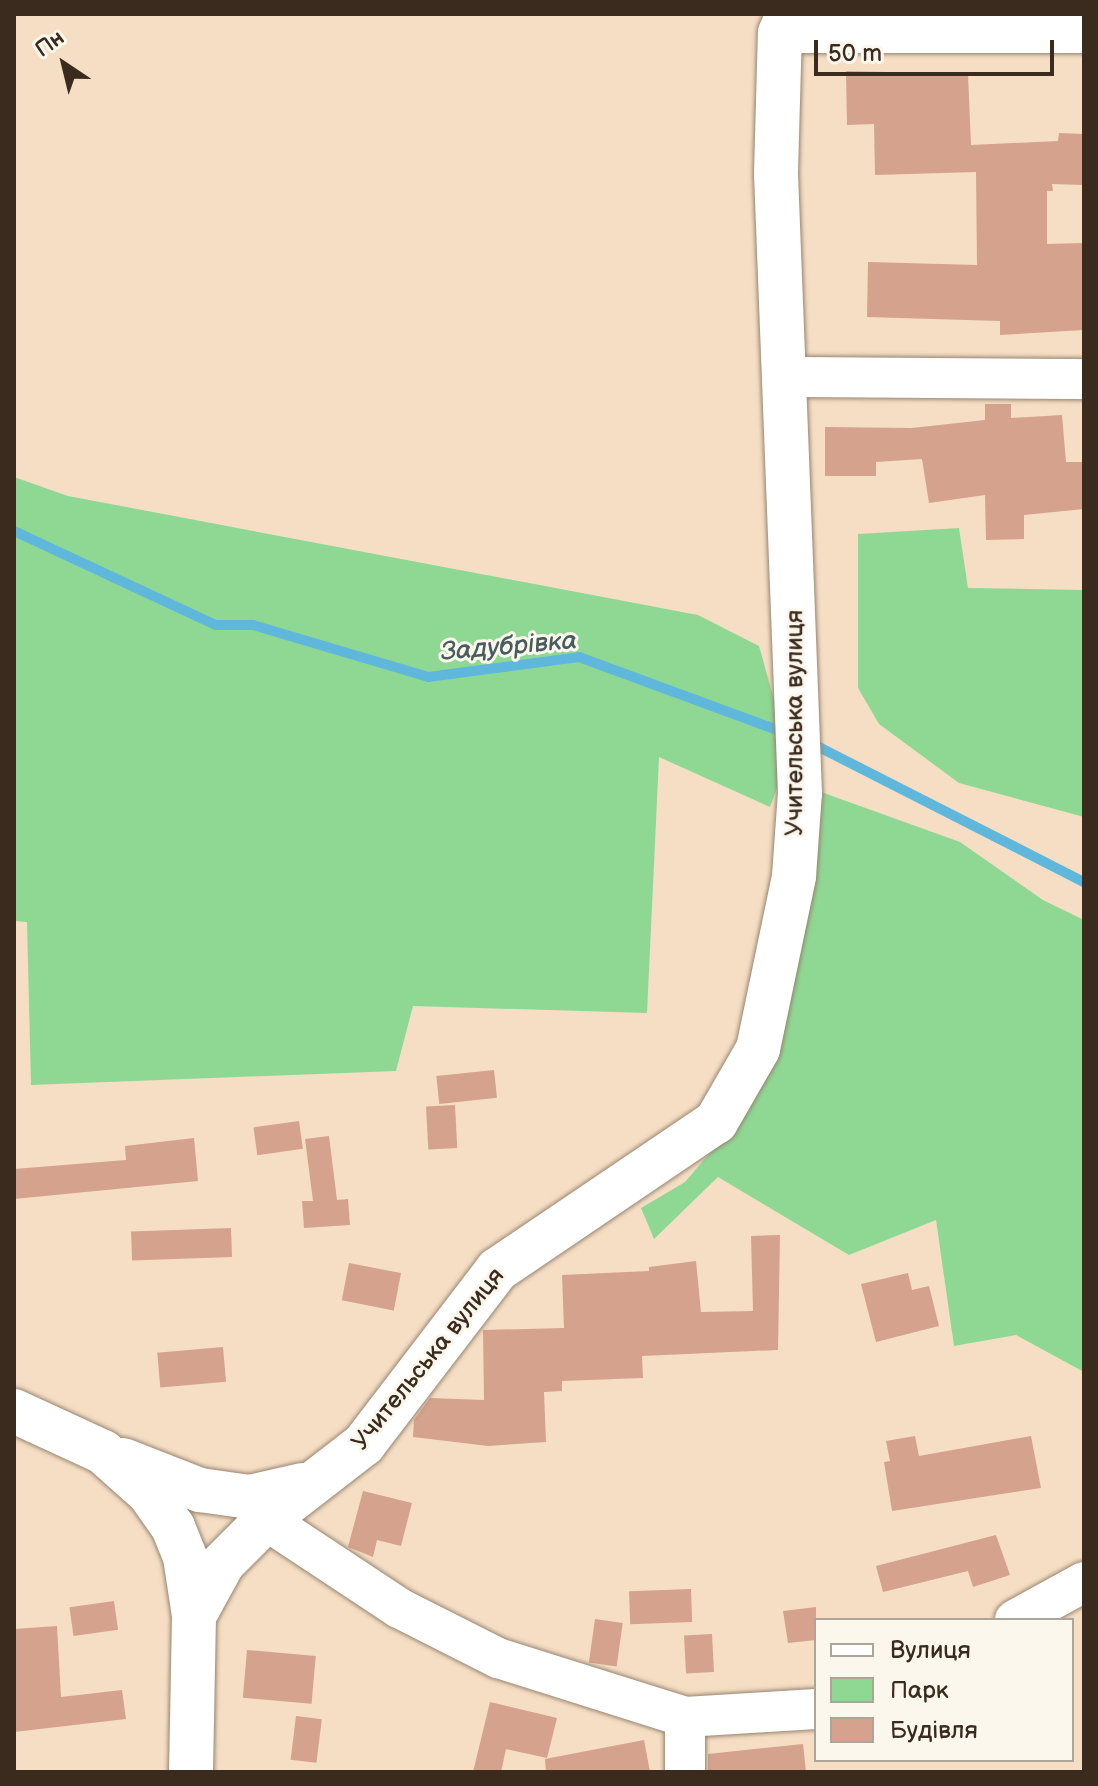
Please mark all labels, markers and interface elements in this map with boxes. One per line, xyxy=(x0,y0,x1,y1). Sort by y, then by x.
north arrow xyxy=(24,24,104,104)
text: Пн xyxy=(30,24,70,63)
scale bar xyxy=(818,24,1058,74)
text: 50 m xyxy=(828,39,882,68)
street label: Учительська вулиця xyxy=(781,610,809,836)
water label: Задубрівка xyxy=(440,626,578,668)
street label: Учительська вулиця xyxy=(346,1262,510,1456)
legend xyxy=(814,1618,1074,1762)
text: Вулиця xyxy=(890,1636,971,1665)
text: Парк xyxy=(890,1676,948,1705)
text: Будівля xyxy=(890,1716,978,1745)

